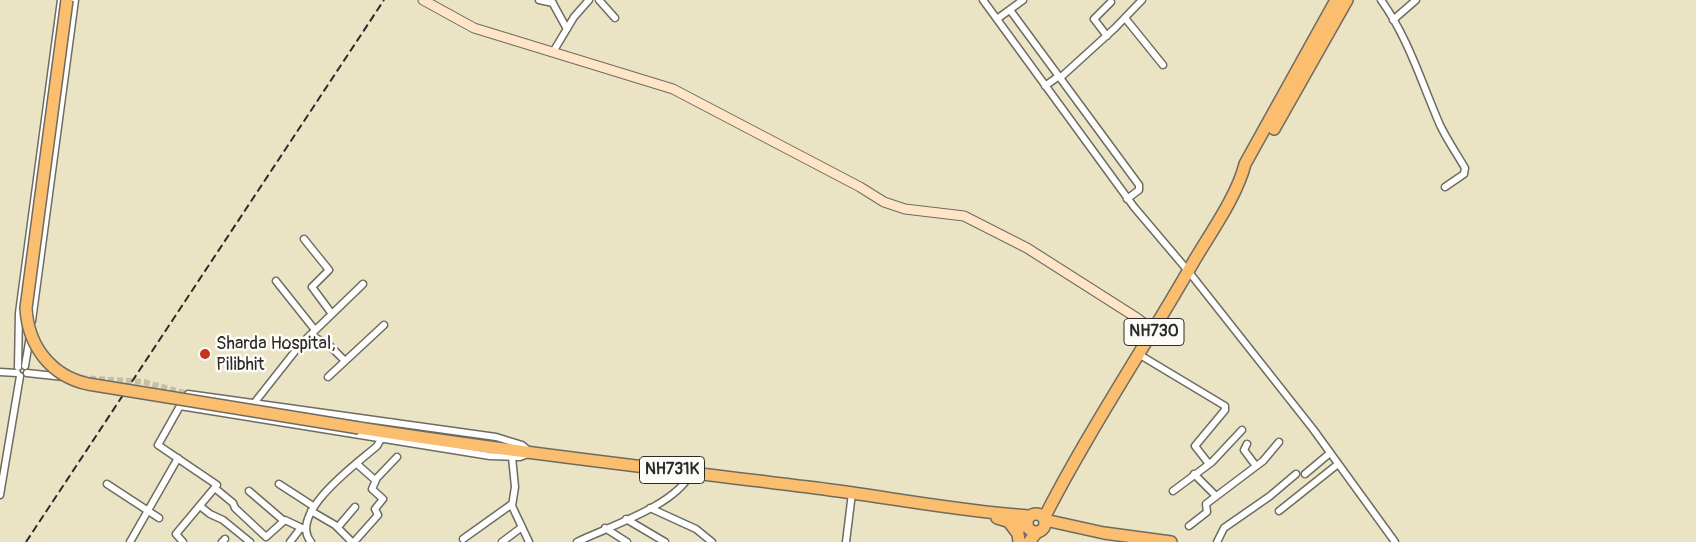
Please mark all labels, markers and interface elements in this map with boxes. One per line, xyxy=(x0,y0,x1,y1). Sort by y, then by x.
road number: NH730 xyxy=(1124,318,1184,346)
place label: Sharda Hospital, Pilibhit xyxy=(216,333,336,376)
marker: Sharda Hospital, Pilibhit xyxy=(198,347,212,361)
road number: NH731K xyxy=(640,456,704,484)

